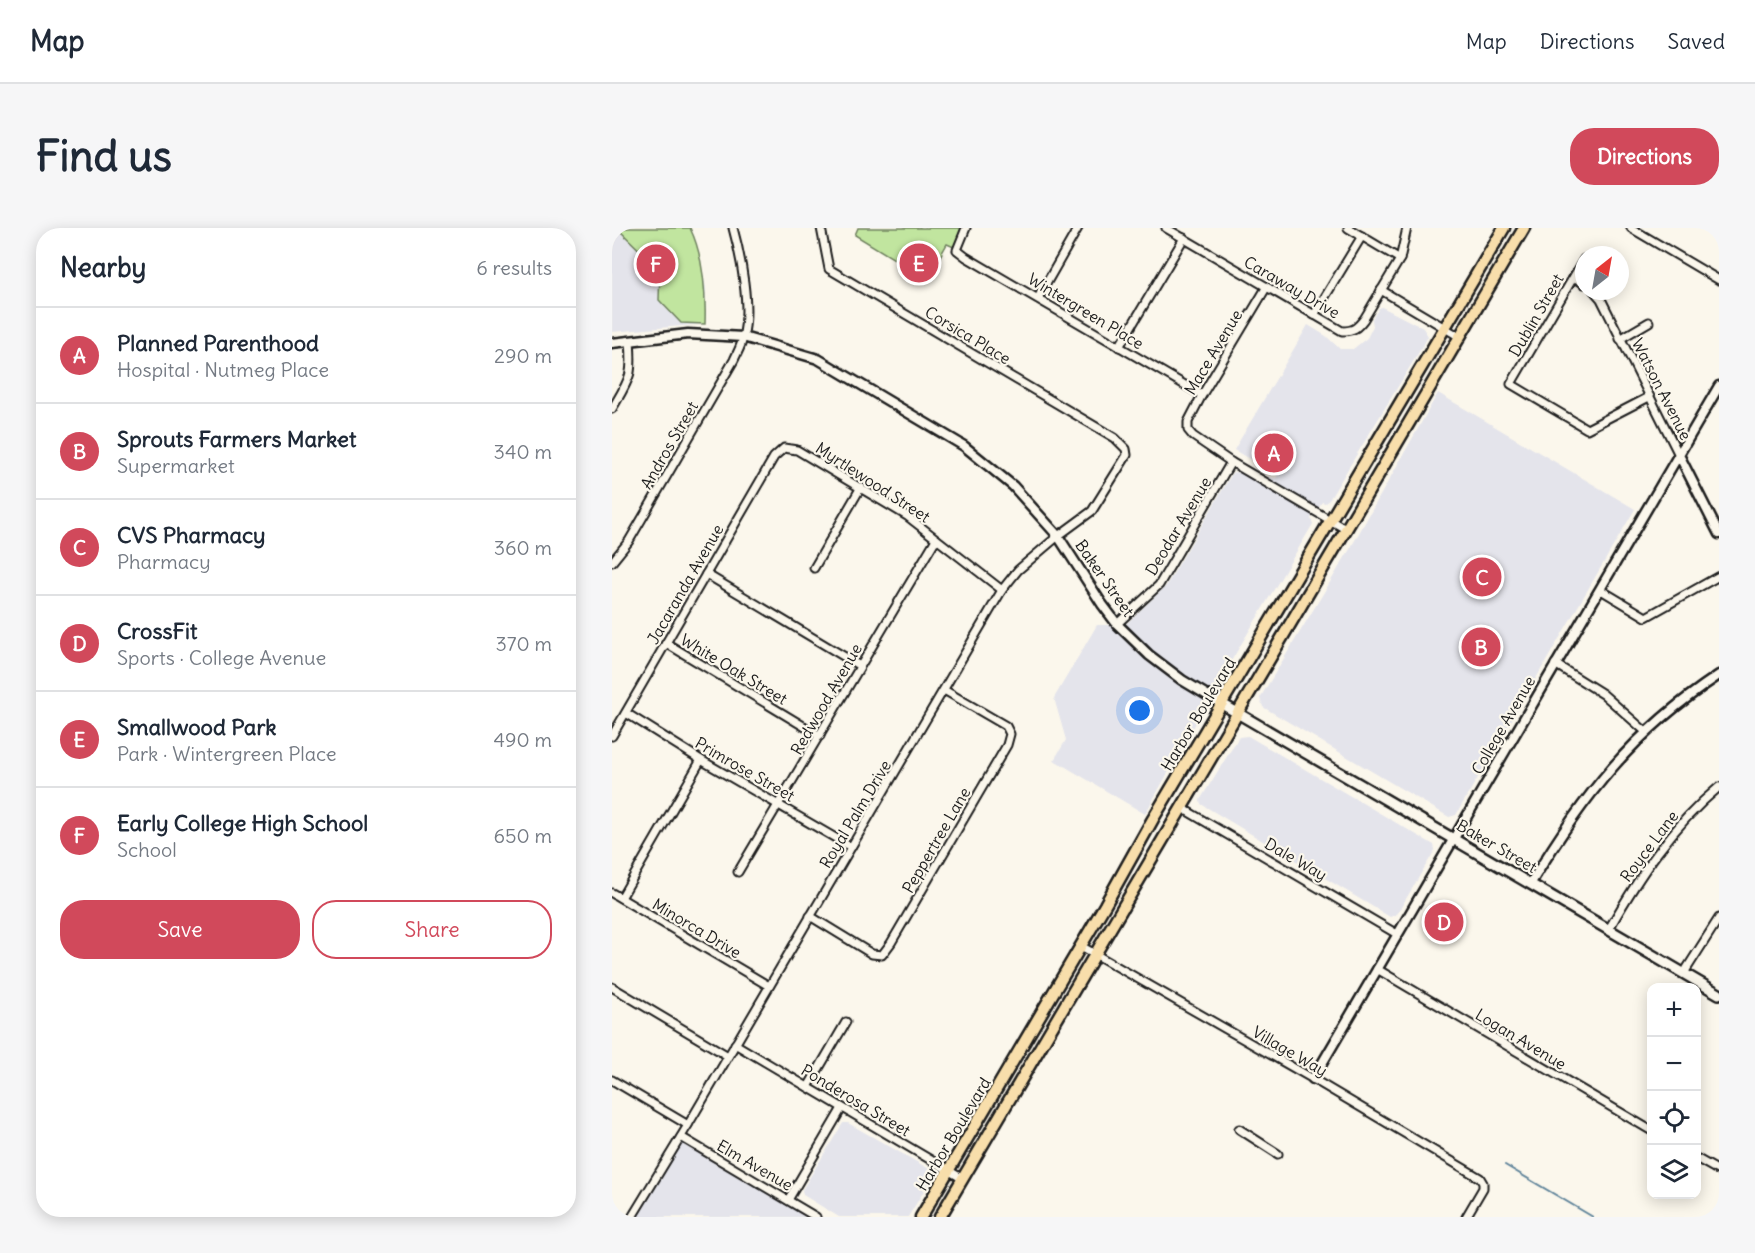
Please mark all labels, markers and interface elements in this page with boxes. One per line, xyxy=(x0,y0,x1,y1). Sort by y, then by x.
text: Map xyxy=(30,23,84,59)
text: Map xyxy=(1466,28,1507,55)
text: Directions xyxy=(1540,28,1634,55)
text: Saved xyxy=(1667,28,1725,55)
button: Directions xyxy=(1570,128,1719,185)
text: Find us xyxy=(36,130,172,182)
pin: E xyxy=(900,240,938,285)
pin: F xyxy=(636,242,675,286)
north arrow xyxy=(1575,246,1629,300)
text: Nearby xyxy=(60,251,146,284)
street label: Caraway Drive xyxy=(1240,251,1344,323)
text: 6 results xyxy=(476,255,552,280)
street label: Wintergreen Place xyxy=(1024,269,1148,353)
street label: Dublin Street xyxy=(1504,269,1568,360)
street label: Corsica Place xyxy=(922,302,1014,368)
street label: Mace Avenue xyxy=(1180,306,1246,398)
text: Planned Parenthood xyxy=(117,329,319,357)
street label: Watson Avenue xyxy=(1628,335,1696,443)
text: A xyxy=(73,343,86,368)
text: 290 m xyxy=(494,343,552,368)
text: Hospital · Nutmeg Place xyxy=(117,357,329,382)
street label: Andros Street xyxy=(636,397,702,492)
text: Sprouts Farmers Market xyxy=(117,425,356,453)
pin: A xyxy=(1254,430,1294,476)
street label: Myrtlewood Street xyxy=(812,438,935,527)
text: B xyxy=(73,439,86,464)
text: 340 m xyxy=(494,439,552,464)
text: Supermarket xyxy=(117,453,235,478)
street label: Deodar Avenue xyxy=(1141,473,1215,579)
text: CVS Pharmacy xyxy=(117,521,266,549)
street label: Jacaranda Avenue xyxy=(643,521,727,647)
text: C xyxy=(73,535,86,560)
text: 360 m xyxy=(494,535,552,560)
street label: Baker Street xyxy=(1071,536,1139,621)
text: Pharmacy xyxy=(117,549,211,574)
pin: C xyxy=(1462,554,1502,600)
text: CrossFit xyxy=(117,617,197,645)
pin: B xyxy=(1462,624,1500,670)
street label: White Oak Street xyxy=(677,629,792,709)
text: D xyxy=(72,631,87,656)
text: 370 m xyxy=(495,631,552,656)
street label: Redwood Avenue xyxy=(786,640,866,758)
text: Sports · College Avenue xyxy=(117,645,326,670)
street label: Harbor Boulevard xyxy=(1156,654,1240,774)
street label: College Avenue xyxy=(1467,672,1539,778)
your location xyxy=(1125,696,1154,725)
text: Smallwood Park xyxy=(117,713,277,741)
text: E xyxy=(74,727,85,752)
text: 490 m xyxy=(493,727,552,752)
street label: Primrose Street xyxy=(692,732,799,806)
text: Park · Wintergreen Place xyxy=(117,741,337,766)
street label: Royal Palm Drive xyxy=(815,756,895,872)
street label: Peppertree Lane xyxy=(898,783,974,897)
street label: Royce Lane xyxy=(1616,806,1682,886)
text: Early College High School xyxy=(117,809,368,837)
street label: Baker Street xyxy=(1453,815,1541,877)
text: F xyxy=(74,823,85,848)
text: 650 m xyxy=(494,823,552,848)
street label: Dale Way xyxy=(1261,833,1331,885)
text: School xyxy=(117,837,177,862)
street label: Minorca Drive xyxy=(649,894,745,962)
button: Save xyxy=(60,900,300,959)
button: Share xyxy=(312,900,552,959)
pin: D xyxy=(1424,900,1464,944)
map controls xyxy=(1647,983,1701,1199)
button: + xyxy=(1647,983,1701,1037)
street label: Logan Avenue xyxy=(1472,1004,1570,1074)
street label: Village Way xyxy=(1249,1021,1331,1081)
button: − xyxy=(1647,1037,1701,1091)
street label: Ponderosa Street xyxy=(798,1060,915,1141)
street label: Harbor Boulevard xyxy=(911,1074,995,1194)
button: locate xyxy=(1647,1091,1701,1145)
street label: Elm Avenue xyxy=(713,1135,797,1195)
button: layers xyxy=(1647,1145,1701,1199)

